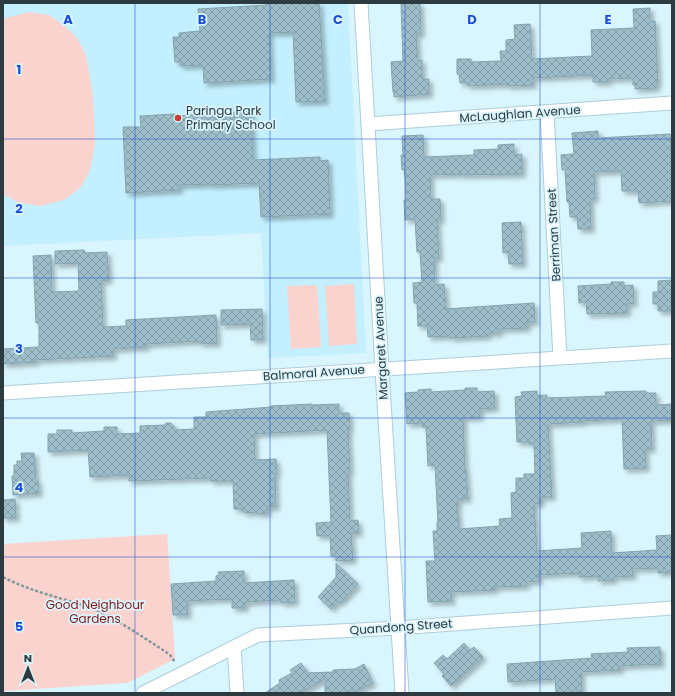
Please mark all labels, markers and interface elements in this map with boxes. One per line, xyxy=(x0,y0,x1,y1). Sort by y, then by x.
text: A xyxy=(63,10,73,29)
text: B xyxy=(198,10,207,29)
text: C xyxy=(333,10,343,29)
text: D xyxy=(467,10,477,29)
text: E xyxy=(604,10,612,29)
text: 1 xyxy=(17,60,21,79)
street label: McLaughlan Avenue xyxy=(459,101,581,126)
place label: Paringa Park Primary School xyxy=(186,102,276,133)
marker: Paringa Park Primary School xyxy=(173,113,183,123)
street label: Berriman Street xyxy=(543,188,564,282)
text: 2 xyxy=(15,199,23,218)
street label: Margaret Avenue xyxy=(369,296,392,400)
text: 3 xyxy=(15,339,23,358)
street label: Balmoral Avenue xyxy=(262,360,366,385)
text: 4 xyxy=(15,478,24,497)
park label: Good Neighbour Gardens xyxy=(46,596,145,627)
street label: Quandong Street xyxy=(349,614,453,639)
text: 5 xyxy=(15,617,23,636)
north arrow xyxy=(8,648,48,688)
text: N xyxy=(24,650,32,666)

